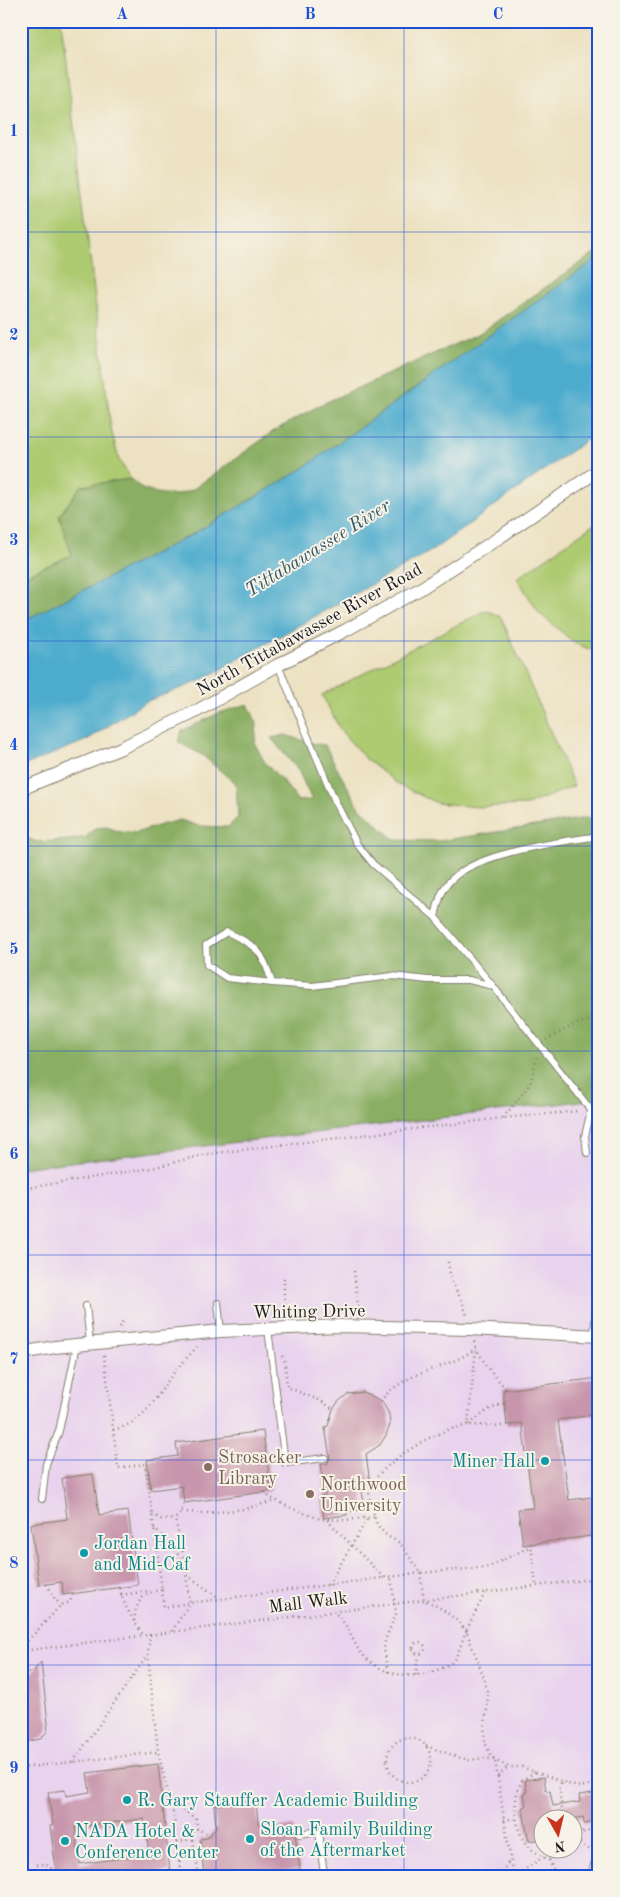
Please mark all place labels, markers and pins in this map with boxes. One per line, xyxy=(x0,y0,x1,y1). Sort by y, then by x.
place label: Strosacker Library xyxy=(218,1449,302,1488)
place label: Miner Hall xyxy=(452,1453,535,1471)
marker: Miner Hall xyxy=(539,1455,551,1467)
marker: Strosacker Library xyxy=(202,1461,214,1473)
place label: Northwood University xyxy=(320,1476,407,1515)
marker: Northwood University xyxy=(304,1488,316,1500)
place label: Jordan Hall and Mid-Caf xyxy=(94,1535,191,1574)
marker: Jordan Hall and Mid-Caf xyxy=(78,1547,90,1559)
place label: R. Gary Stauffer Academic Building xyxy=(137,1792,418,1810)
marker: R. Gary Stauffer Academic Building xyxy=(121,1794,133,1806)
place label: Sloan Family Building of the Aftermarket xyxy=(260,1821,433,1860)
place label: NADA Hotel & Conference Center xyxy=(75,1823,219,1862)
marker: Sloan Family Building of the Aftermarket xyxy=(244,1833,256,1845)
marker: NADA Hotel & Conference Center xyxy=(59,1835,71,1847)

